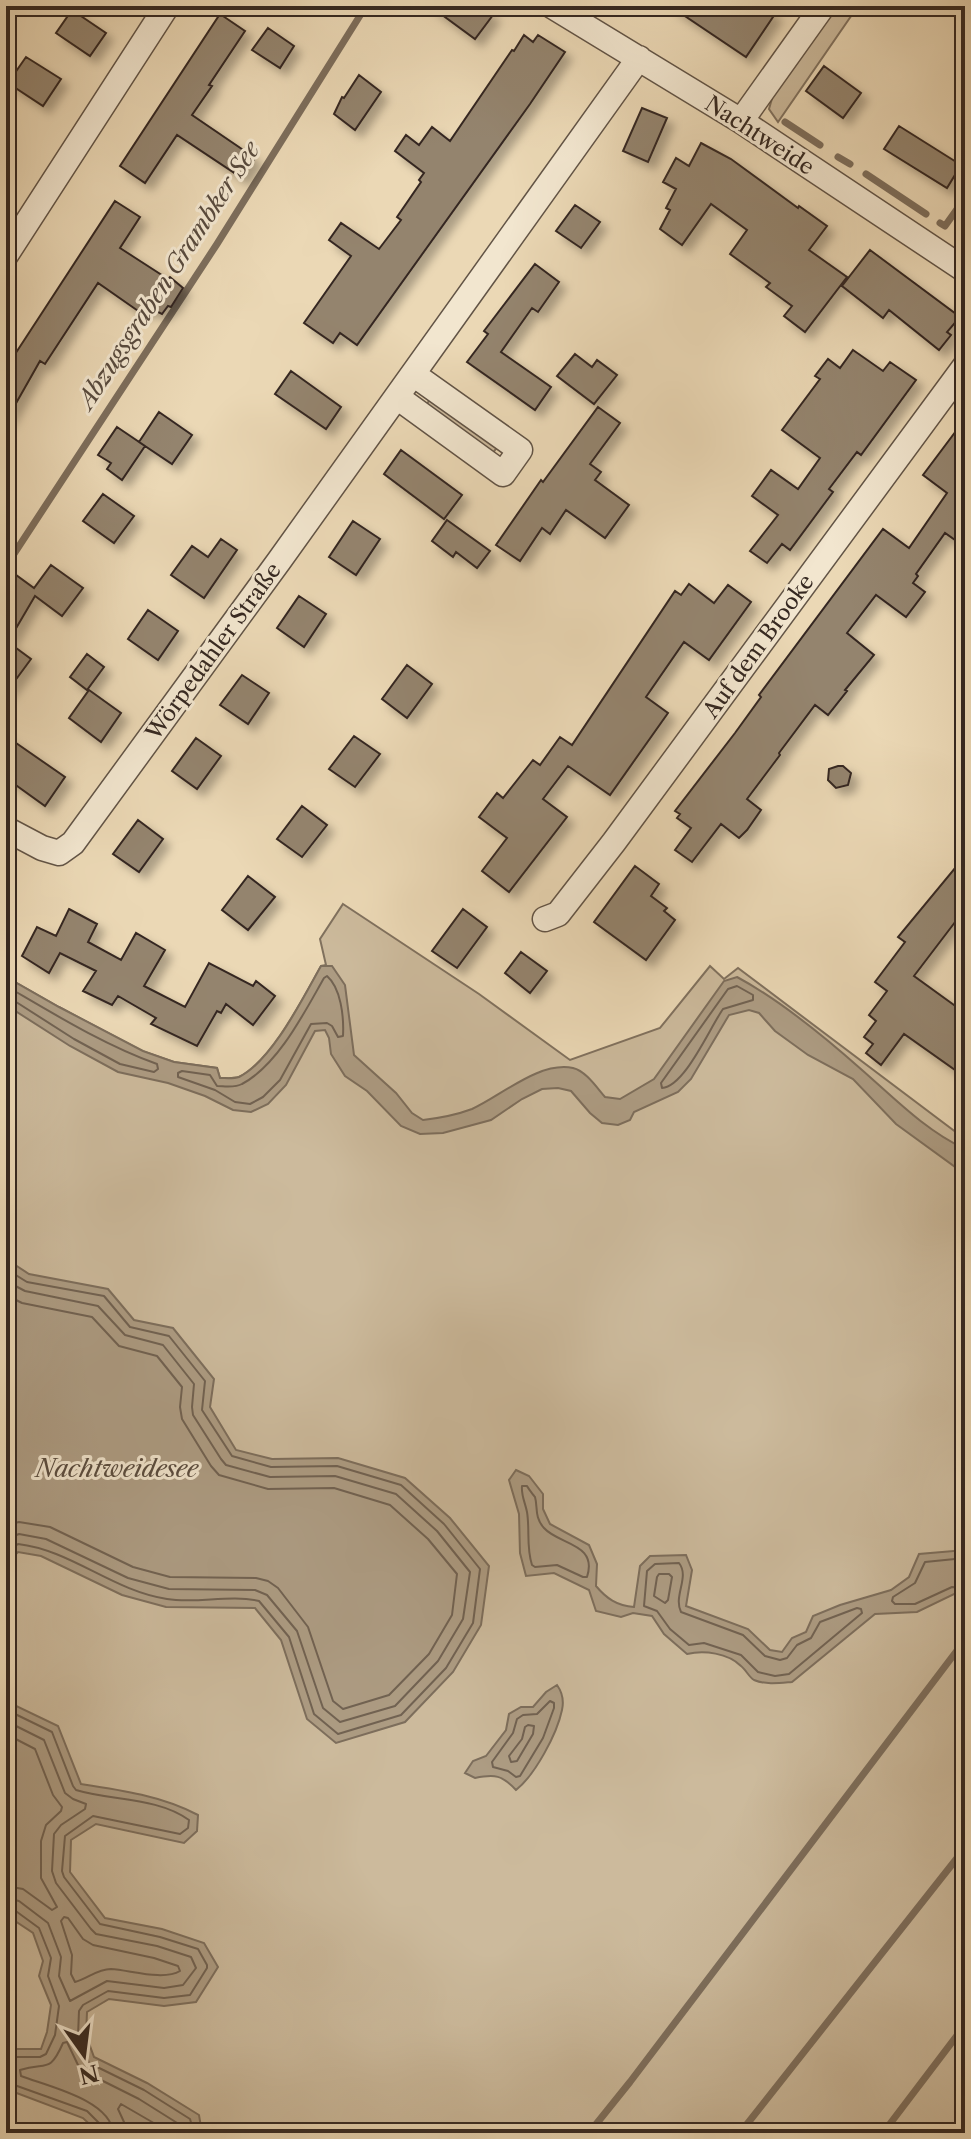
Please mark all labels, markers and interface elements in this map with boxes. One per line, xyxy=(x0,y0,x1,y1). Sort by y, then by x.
street label: Nachtweide xyxy=(700,90,819,181)
water label: Abzugsgraben Grambker See xyxy=(69,135,267,417)
street label: Wörpedahler Straße xyxy=(139,557,287,746)
street label: Auf dem Brooke xyxy=(697,569,820,724)
water label: Nachtweidesee xyxy=(34,1454,200,1483)
north arrow xyxy=(44,2015,124,2095)
text: N xyxy=(76,2059,101,2089)

